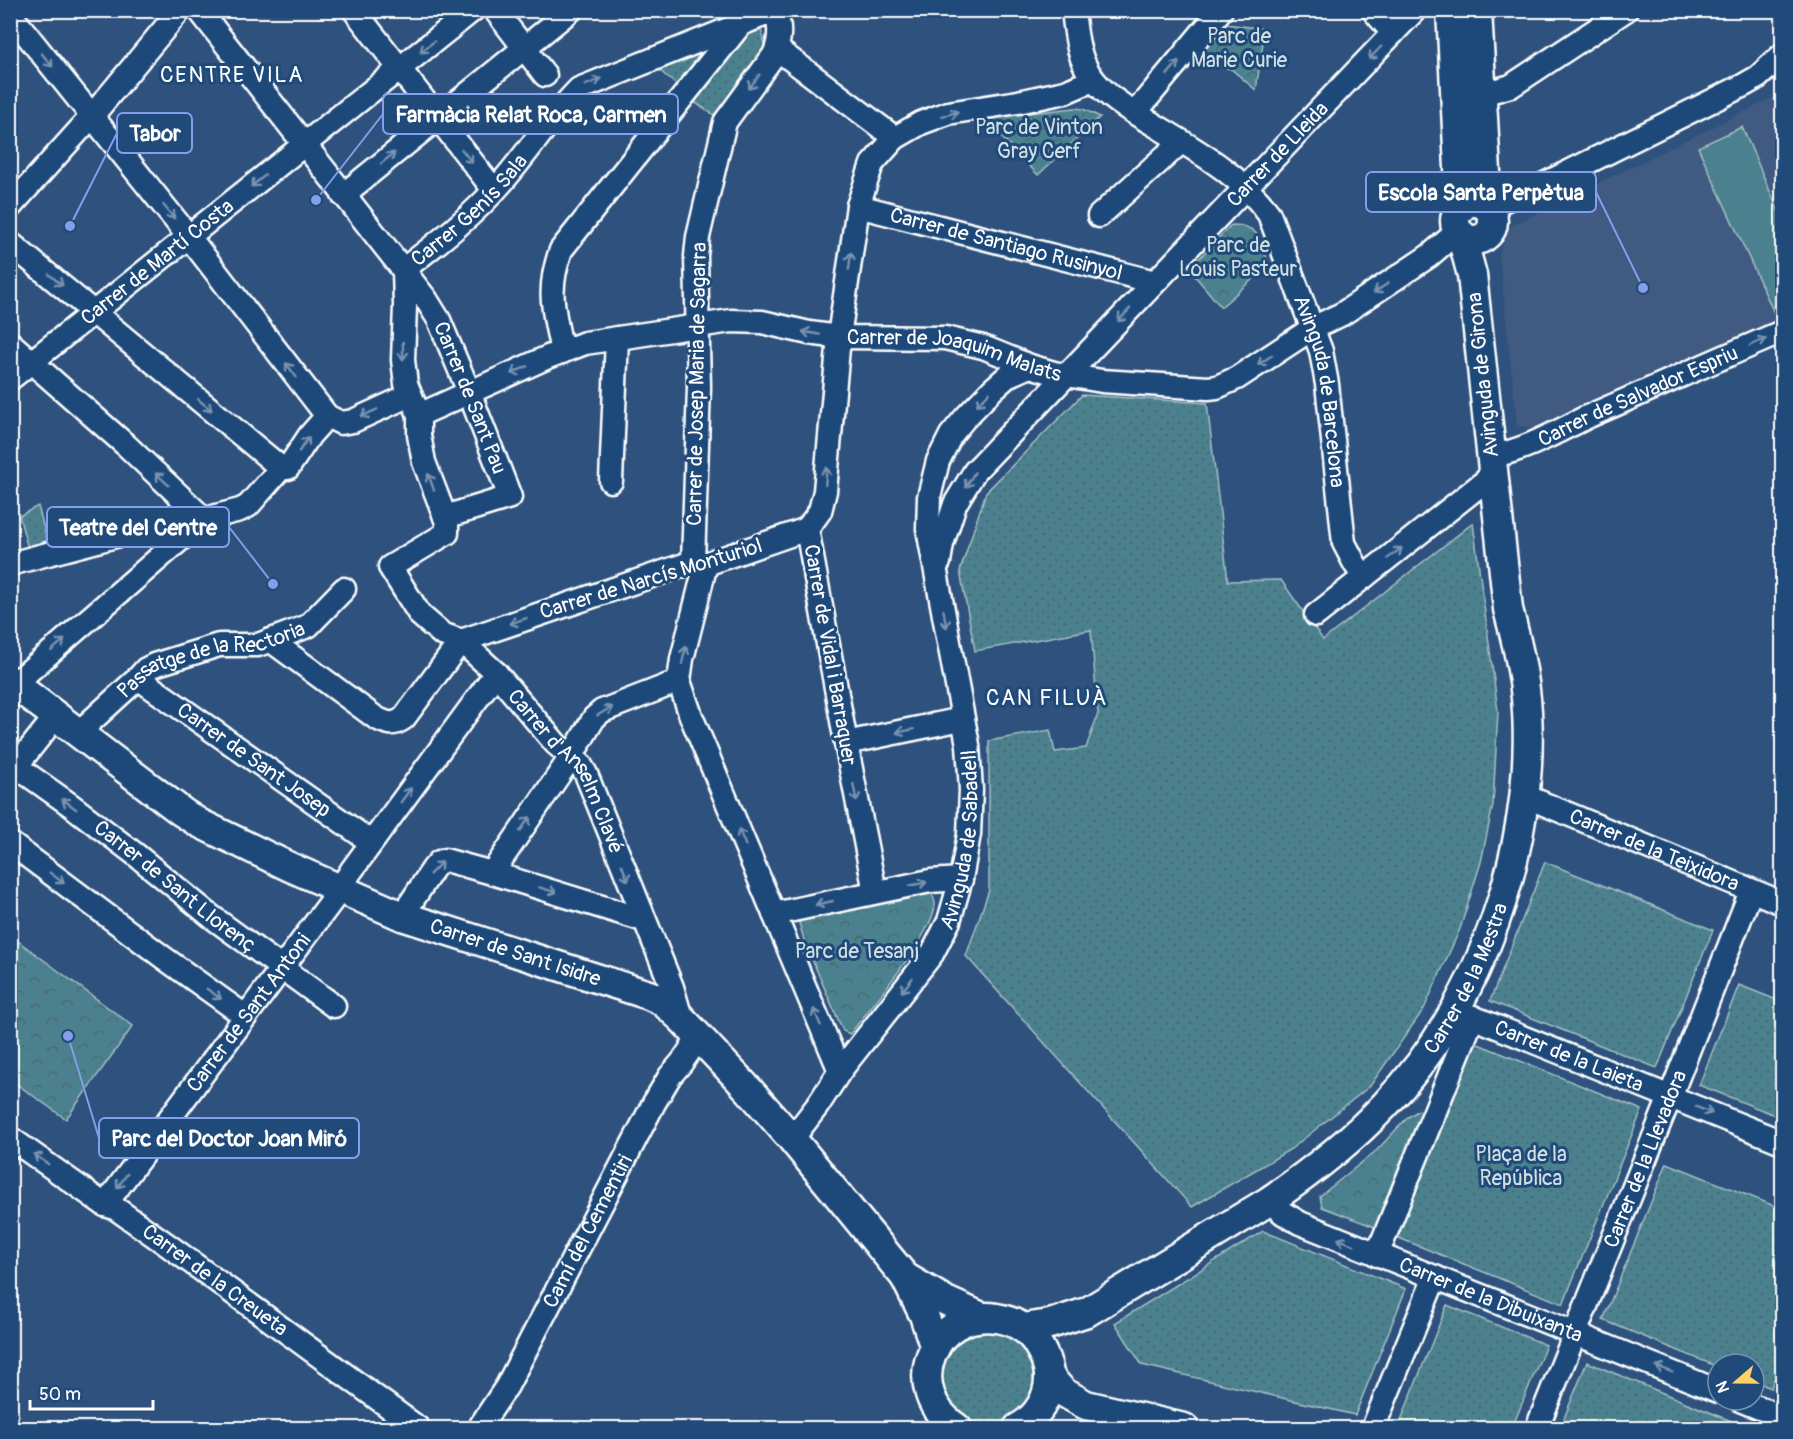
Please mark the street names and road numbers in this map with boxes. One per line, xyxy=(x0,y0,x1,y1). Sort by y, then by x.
street label: Carrer de Lleida xyxy=(1221,95,1334,213)
street label: Carrer Genís Sala xyxy=(405,148,533,272)
street label: Carrer de Martí Costa xyxy=(75,193,239,331)
street label: Carrer de Santiago Rusinyol xyxy=(887,201,1125,287)
street label: Carrer de Josep Maria de Sagarra xyxy=(681,242,713,526)
street label: Avinguda de Barcelona xyxy=(1288,291,1351,489)
street label: Avinguda de Girona xyxy=(1461,291,1505,459)
street label: Carrer de Sant Pau xyxy=(428,317,513,478)
street label: Carrer de Joaquim Malats xyxy=(847,324,1064,388)
street label: Carrer de Salvador Espriu xyxy=(1533,339,1742,453)
street label: Carrer de Narcís Monturiol xyxy=(536,532,766,626)
street label: Carrer de Vidal i Barraquer xyxy=(797,542,863,768)
street label: Passatge de la Rectoria xyxy=(111,615,309,704)
street label: Carrer d'Anselm Clavé xyxy=(502,683,630,858)
street label: Carrer de Sant Josep xyxy=(172,696,336,823)
street label: Avinguda de Sabadell xyxy=(933,749,985,934)
street label: Carrer de la Teixidora xyxy=(1565,802,1743,897)
street label: Carrer de Sant Llorenç xyxy=(88,814,262,958)
street label: Carrer de la Mestra xyxy=(1418,899,1514,1059)
street label: Carrer de Sant Isidre xyxy=(427,912,605,992)
street label: Carrer de Sant Antoni xyxy=(180,928,317,1098)
street label: Carrer de la Laieta xyxy=(1491,1014,1648,1098)
street label: Carrer de la Llevadora xyxy=(1597,1066,1693,1252)
street label: Camí del Cementiri xyxy=(536,1150,639,1312)
street label: Carrer de la Creueta xyxy=(137,1218,293,1342)
street label: Carrer de la Dibuixanta xyxy=(1395,1251,1587,1349)

